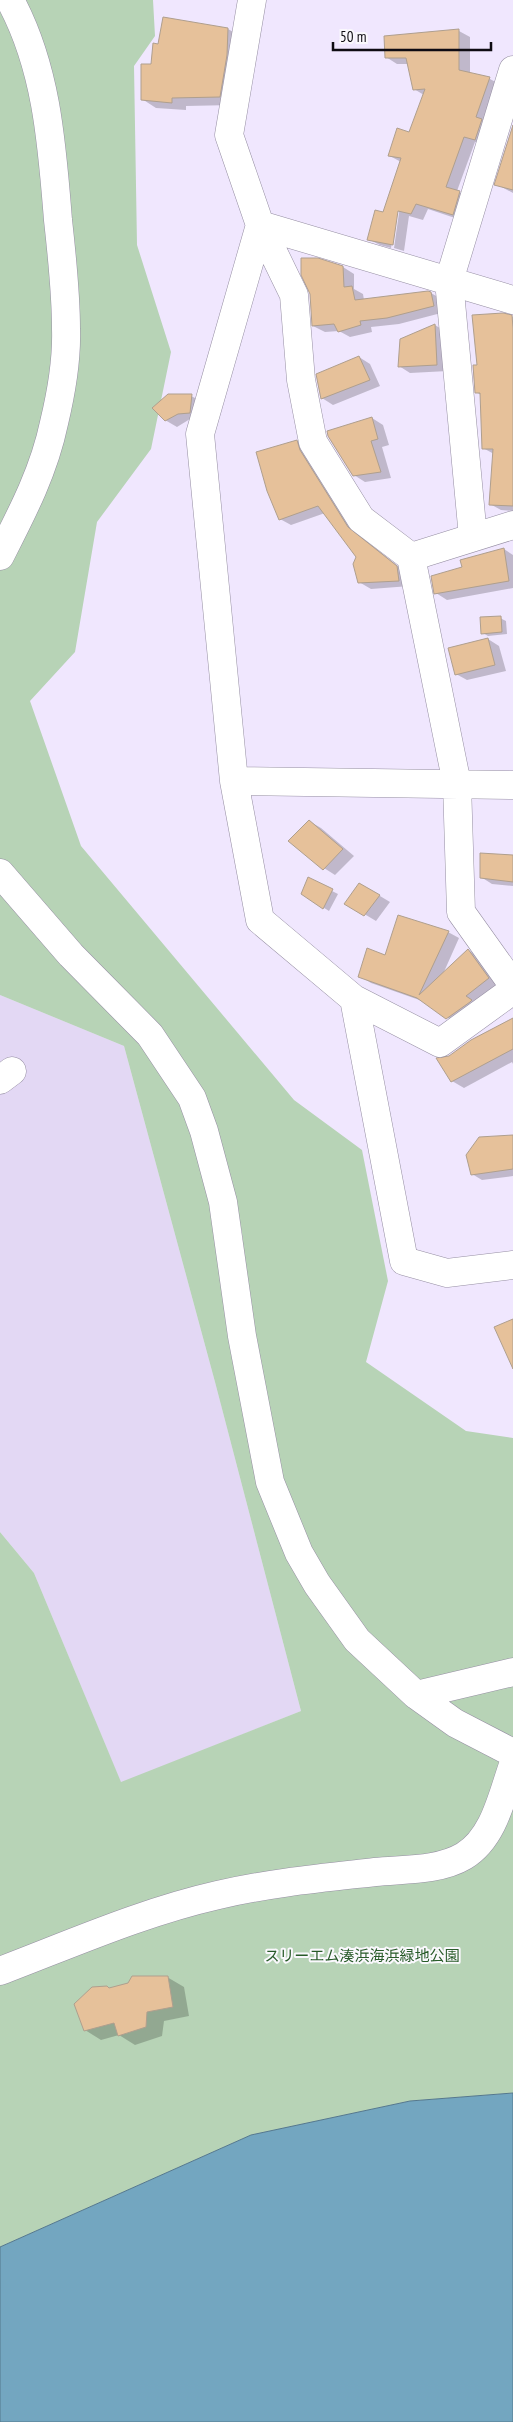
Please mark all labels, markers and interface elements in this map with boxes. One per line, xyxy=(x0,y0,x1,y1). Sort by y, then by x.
scale bar xyxy=(333,20,490,52)
text: 50 m xyxy=(340,27,366,46)
park label: スリーエム湊浜海浜緑地公園 xyxy=(264,1946,460,1965)

